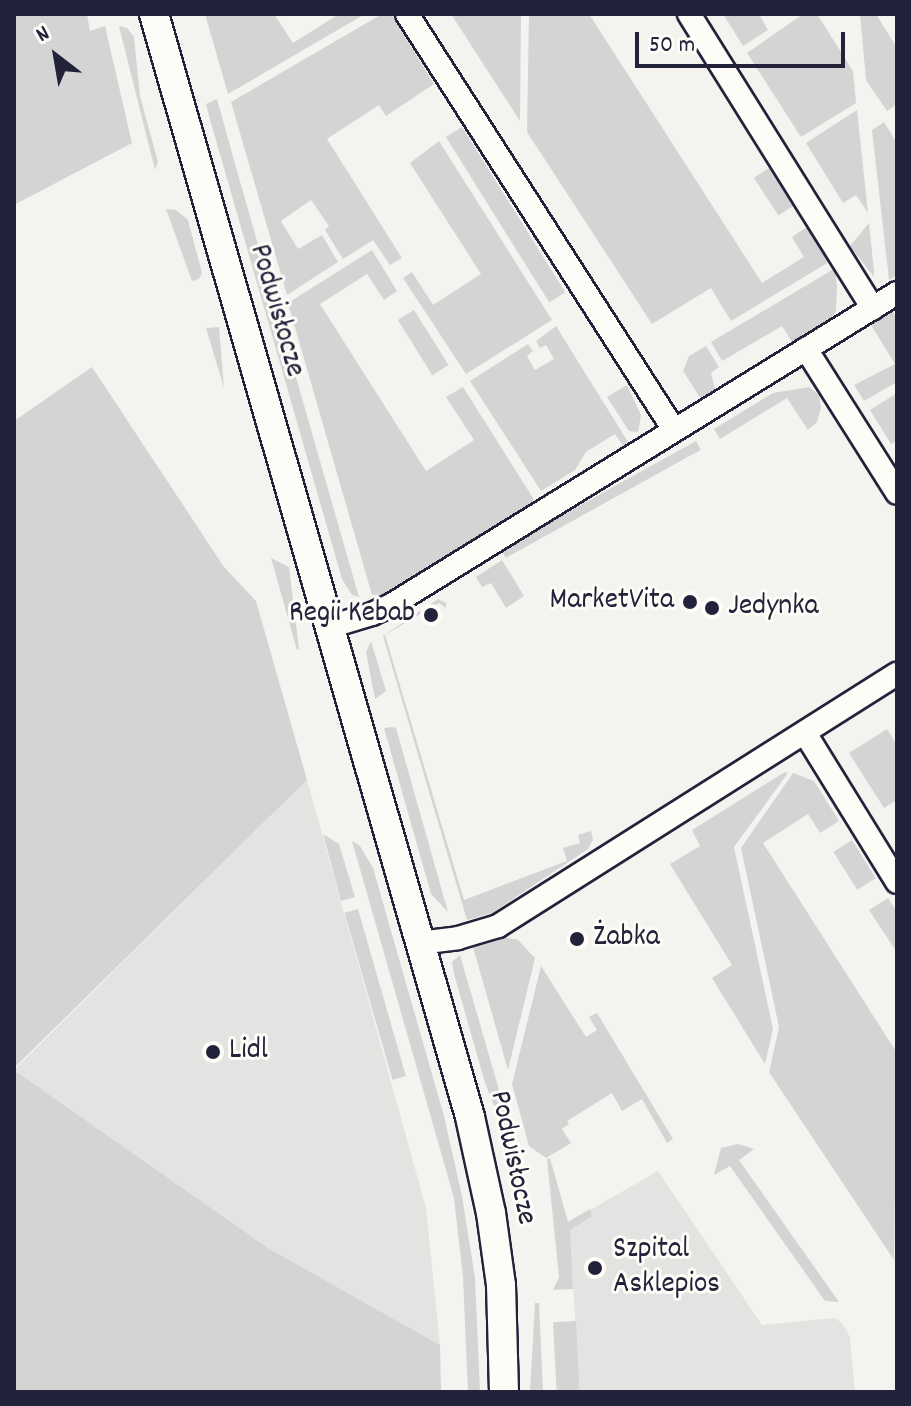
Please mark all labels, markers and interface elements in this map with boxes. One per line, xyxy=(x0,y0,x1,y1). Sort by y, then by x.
north arrow xyxy=(16,16,96,96)
scale bar xyxy=(639,16,849,66)
text: N xyxy=(31,19,56,51)
text: 50 m xyxy=(649,29,695,63)
street label: Podwisłocze xyxy=(239,241,311,381)
place label: MarketVita xyxy=(550,584,674,620)
place label: Jedynka xyxy=(728,590,819,626)
marker: MarketVita xyxy=(681,593,699,611)
place label: Regii Kebab xyxy=(289,597,415,633)
marker: Jedynka xyxy=(703,599,721,617)
marker: Regii Kebab xyxy=(422,606,440,624)
place label: Żabka xyxy=(593,921,660,957)
marker: Żabka xyxy=(568,930,586,948)
place label: Lidl xyxy=(229,1034,268,1070)
marker: Lidl xyxy=(204,1043,222,1061)
street label: Podwisłocze xyxy=(479,1088,543,1228)
place label: Szpital Asklepios xyxy=(613,1233,720,1304)
marker: Szpital Asklepios xyxy=(584,1257,606,1279)

